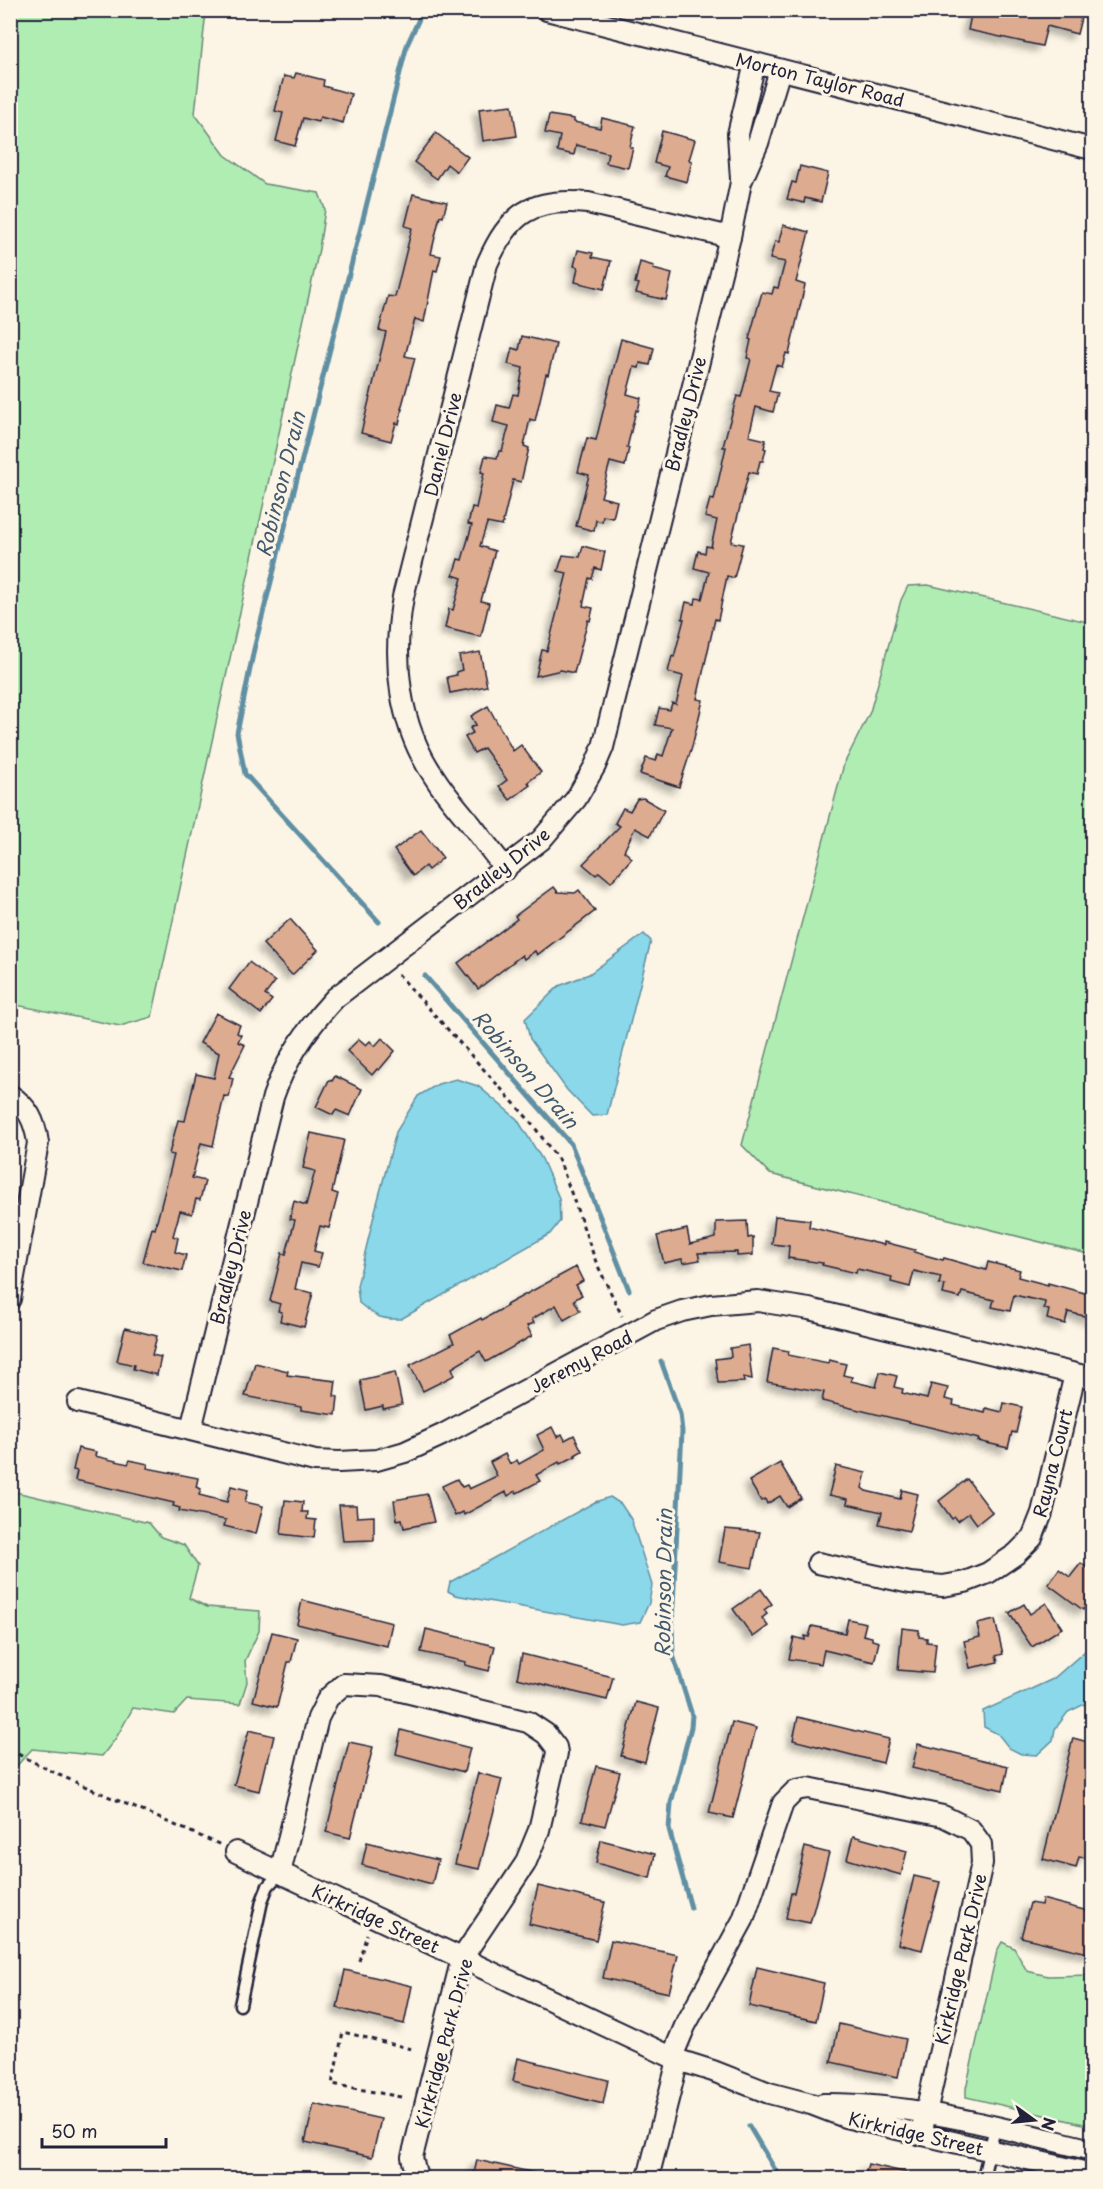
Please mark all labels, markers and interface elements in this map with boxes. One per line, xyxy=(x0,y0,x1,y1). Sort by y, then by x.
street label: Morton Taylor Road xyxy=(733,45,907,113)
street label: Bradley Drive xyxy=(658,354,712,474)
street label: Daniel Drive xyxy=(416,389,468,499)
water label: Robinson Drain xyxy=(248,407,313,560)
street label: Bradley Drive xyxy=(447,821,555,915)
water label: Robinson Drain xyxy=(466,1003,587,1136)
street label: Bradley Drive xyxy=(203,1207,257,1327)
street label: Jeremy Road xyxy=(525,1323,637,1399)
street label: Rayna Court xyxy=(1025,1406,1079,1520)
water label: Robinson Drain xyxy=(647,1508,679,1657)
street label: Kirkridge Park Drive xyxy=(927,1871,993,2047)
street label: Kirkridge Street xyxy=(308,1877,444,1959)
street label: Kirkridge Park Drive xyxy=(407,1955,479,2131)
north arrow xyxy=(1004,2090,1064,2150)
street label: Kirkridge Street xyxy=(846,2104,986,2162)
scale bar xyxy=(42,2111,166,2149)
text: N xyxy=(1036,2115,1063,2133)
text: 50 m xyxy=(51,2117,98,2144)

